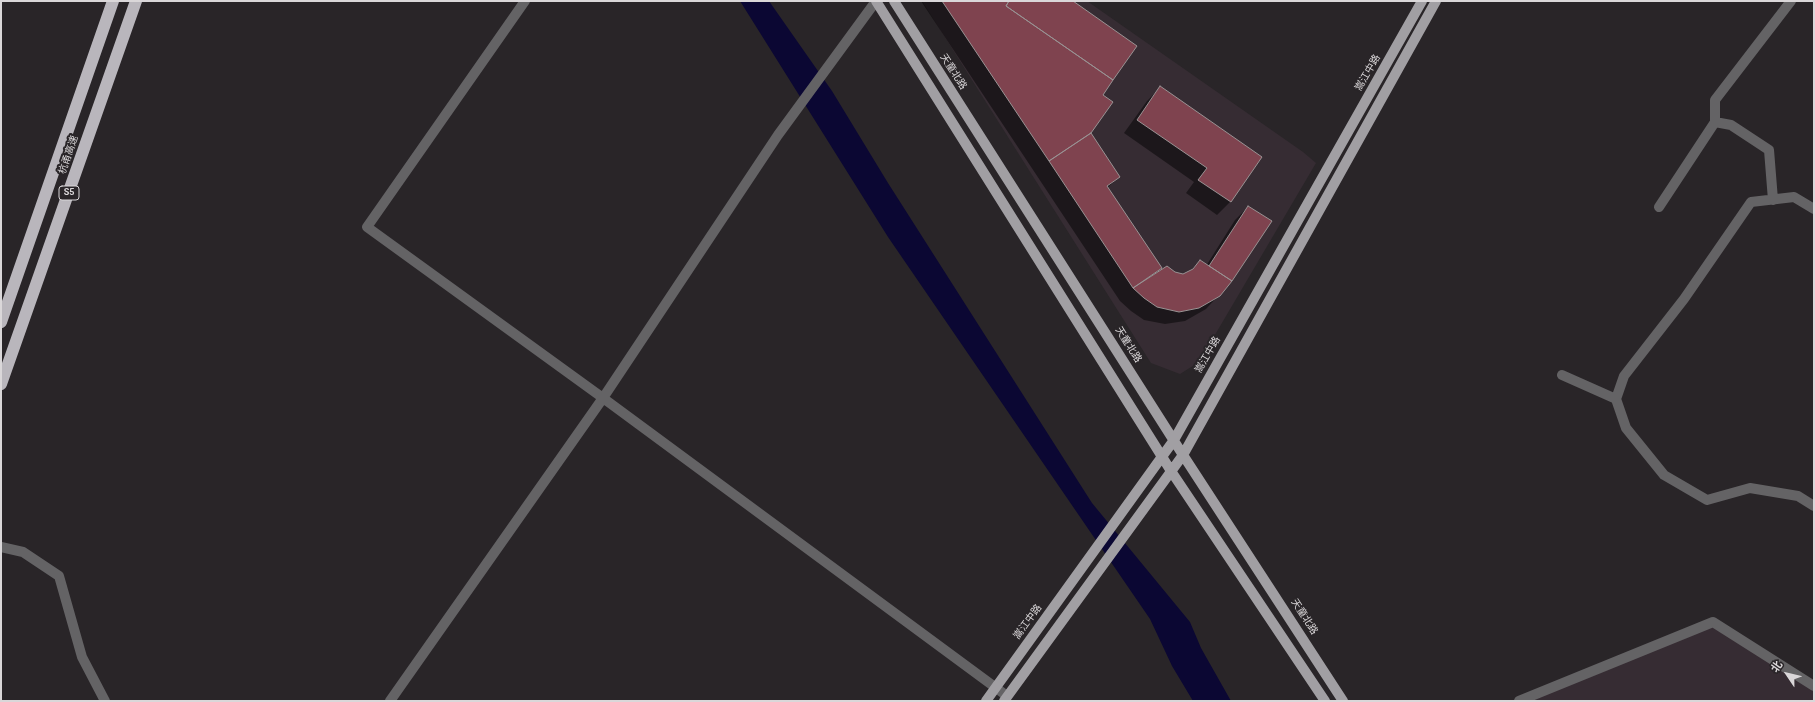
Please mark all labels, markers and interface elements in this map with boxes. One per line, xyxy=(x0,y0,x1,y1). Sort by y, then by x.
street label: 天童北路 xyxy=(937,52,969,92)
street label: 嵩江中路 xyxy=(1353,53,1383,93)
street label: 杭甬高速 xyxy=(57,134,81,176)
road number: S5 xyxy=(59,186,79,200)
street label: 天童北路 xyxy=(1112,325,1144,365)
street label: 嵩江中路 xyxy=(1193,335,1223,375)
street label: 天童北路 xyxy=(1288,597,1320,637)
street label: 嵩江中路 xyxy=(1011,602,1045,642)
north arrow xyxy=(1767,654,1807,694)
text: 北 xyxy=(1768,659,1785,675)

